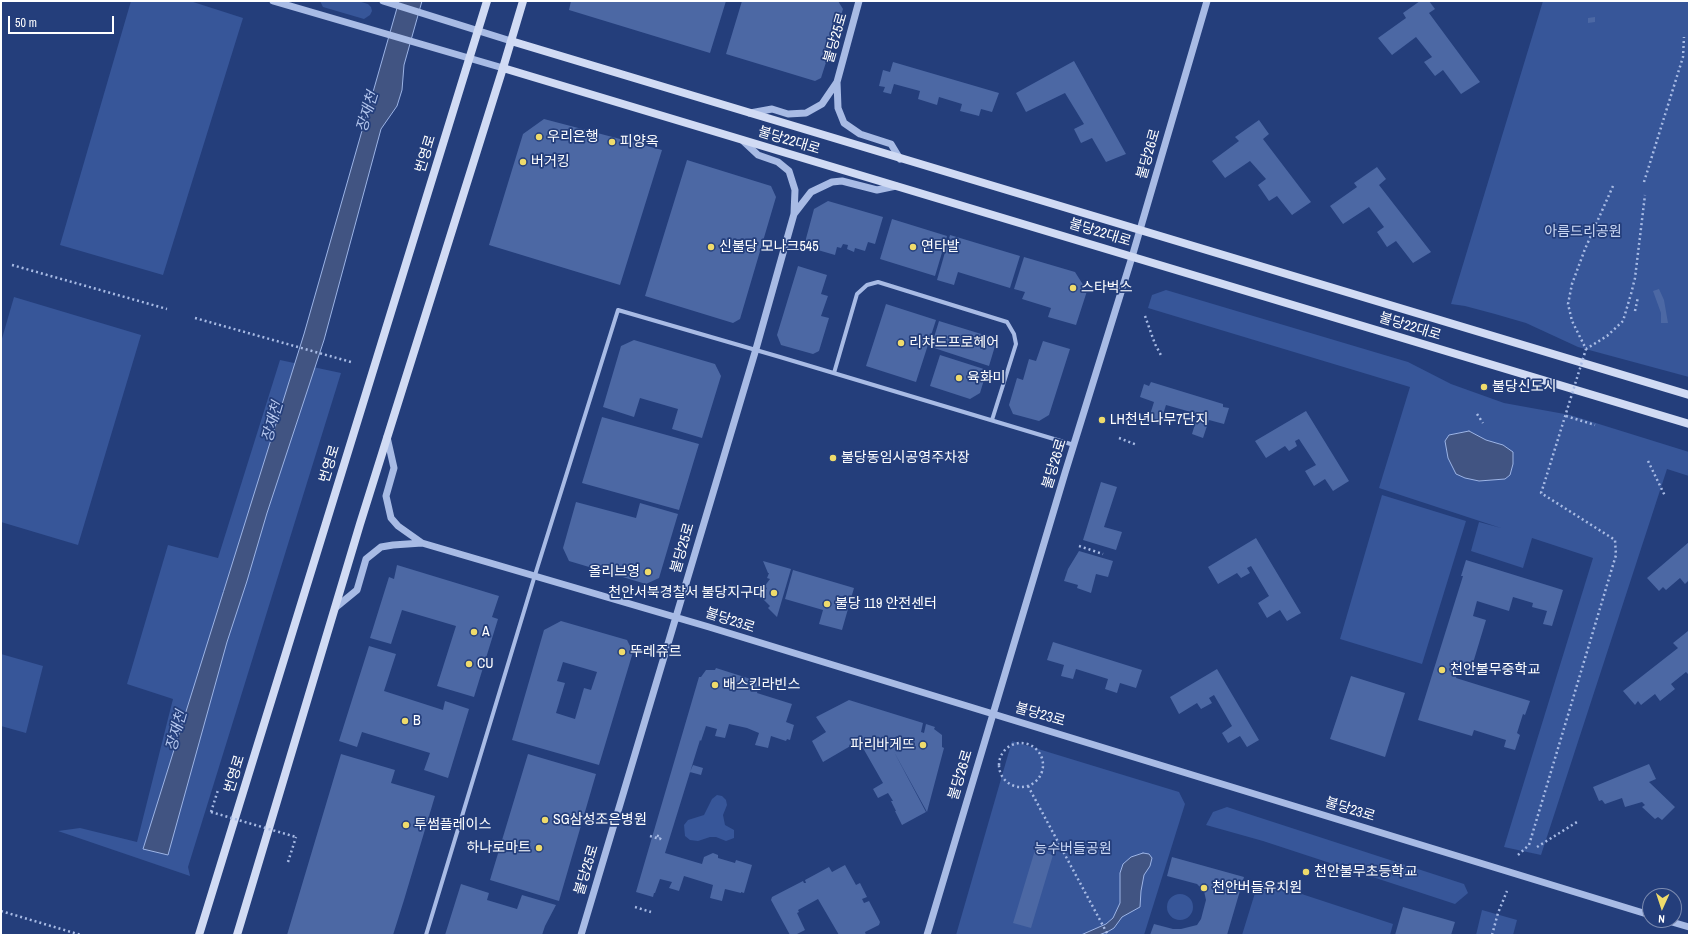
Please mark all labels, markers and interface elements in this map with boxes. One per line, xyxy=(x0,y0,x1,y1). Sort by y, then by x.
scale bar xyxy=(10,8,116,34)
street label: 불당25로 xyxy=(821,11,851,65)
text: 50 m xyxy=(15,15,37,31)
water label: 장재천 xyxy=(353,90,383,134)
street label: 불당22대로 xyxy=(756,124,822,158)
street label: 불당26로 xyxy=(1134,127,1164,181)
place label: 우리은행 xyxy=(547,129,599,145)
marker: 우리은행 xyxy=(534,132,544,142)
street label: 번영로 xyxy=(412,133,440,175)
place label: 피양옥 xyxy=(620,134,659,150)
marker: 피양옥 xyxy=(607,137,617,147)
place label: 버거킹 xyxy=(531,154,570,170)
marker: 버거킹 xyxy=(518,157,528,167)
street label: 불당22대로 xyxy=(1067,216,1133,250)
park label: 아름드리공원 xyxy=(1544,224,1622,240)
place label: 신불당 모나크545 xyxy=(719,239,819,255)
place label: 연타발 xyxy=(921,239,960,255)
marker: 신불당 모나크545 xyxy=(706,242,716,252)
marker: 연타발 xyxy=(908,242,918,252)
place label: 스타벅스 xyxy=(1081,280,1133,296)
marker: 스타벅스 xyxy=(1068,283,1078,293)
street label: 불당22대로 xyxy=(1377,310,1443,344)
place label: 리챠드프로헤어 xyxy=(909,335,999,351)
marker: 리챠드프로헤어 xyxy=(896,338,906,348)
place label: 육화미 xyxy=(967,370,1006,386)
marker: 육화미 xyxy=(954,373,964,383)
place label: 불당신도시 xyxy=(1492,379,1556,395)
marker: 불당신도시 xyxy=(1479,382,1489,392)
water label: 장재천 xyxy=(259,400,287,444)
place label: LH천년나무7단지 xyxy=(1110,412,1208,428)
marker: LH천년나무7단지 xyxy=(1097,415,1107,425)
street label: 불당26로 xyxy=(1039,437,1071,491)
street label: 번영로 xyxy=(316,443,344,485)
place label: 불당동임시공영주차장 xyxy=(841,450,970,466)
marker: 불당동임시공영주차장 xyxy=(828,453,838,463)
street label: 불당25로 xyxy=(668,521,698,575)
place label: 올리브영 xyxy=(588,564,640,580)
marker: 올리브영 xyxy=(643,567,653,577)
place label: 천안서북경찰서 불당지구대 xyxy=(608,585,766,601)
marker: 천안서북경찰서 불당지구대 xyxy=(769,588,779,598)
place label: 불당 119 안전센터 xyxy=(835,596,937,612)
marker: 불당 119 안전센터 xyxy=(822,599,832,609)
street label: 불당23로 xyxy=(703,605,757,637)
place label: A xyxy=(482,624,490,640)
marker: A xyxy=(469,627,479,637)
place label: 뚜레쥬르 xyxy=(630,644,682,660)
marker: 뚜레쥬르 xyxy=(617,647,627,657)
place label: CU xyxy=(477,656,494,672)
marker: CU xyxy=(464,659,474,669)
place label: 천안불무중학교 xyxy=(1450,662,1540,678)
marker: 천안불무중학교 xyxy=(1437,665,1447,675)
place label: 배스킨라빈스 xyxy=(723,677,800,693)
marker: 배스킨라빈스 xyxy=(710,680,720,690)
street label: 불당23로 xyxy=(1013,700,1067,730)
water label: 장재천 xyxy=(163,709,191,753)
place label: B xyxy=(413,713,421,729)
marker: B xyxy=(400,716,410,726)
place label: 파리바게뜨 xyxy=(851,737,915,753)
marker: 파리바게뜨 xyxy=(918,740,928,750)
street label: 불당26로 xyxy=(945,748,977,802)
street label: 번영로 xyxy=(221,753,249,795)
street label: 불당23로 xyxy=(1323,794,1377,826)
place label: SG삼성조은병원 xyxy=(553,812,647,828)
marker: SG삼성조은병원 xyxy=(540,815,550,825)
place label: 투썸플레이스 xyxy=(414,817,491,833)
marker: 투썸플레이스 xyxy=(401,820,411,830)
place label: 하나로마트 xyxy=(467,840,531,856)
park label: 능수버들공원 xyxy=(1034,841,1112,857)
marker: 하나로마트 xyxy=(534,843,544,853)
street label: 불당25로 xyxy=(571,843,603,897)
place label: 천안불무초등학교 xyxy=(1314,864,1417,880)
marker: 천안불무초등학교 xyxy=(1301,867,1311,877)
place label: 천안버들유치원 xyxy=(1212,880,1302,896)
marker: 천안버들유치원 xyxy=(1199,883,1209,893)
north arrow xyxy=(1642,888,1682,928)
text: N xyxy=(1658,912,1665,926)

